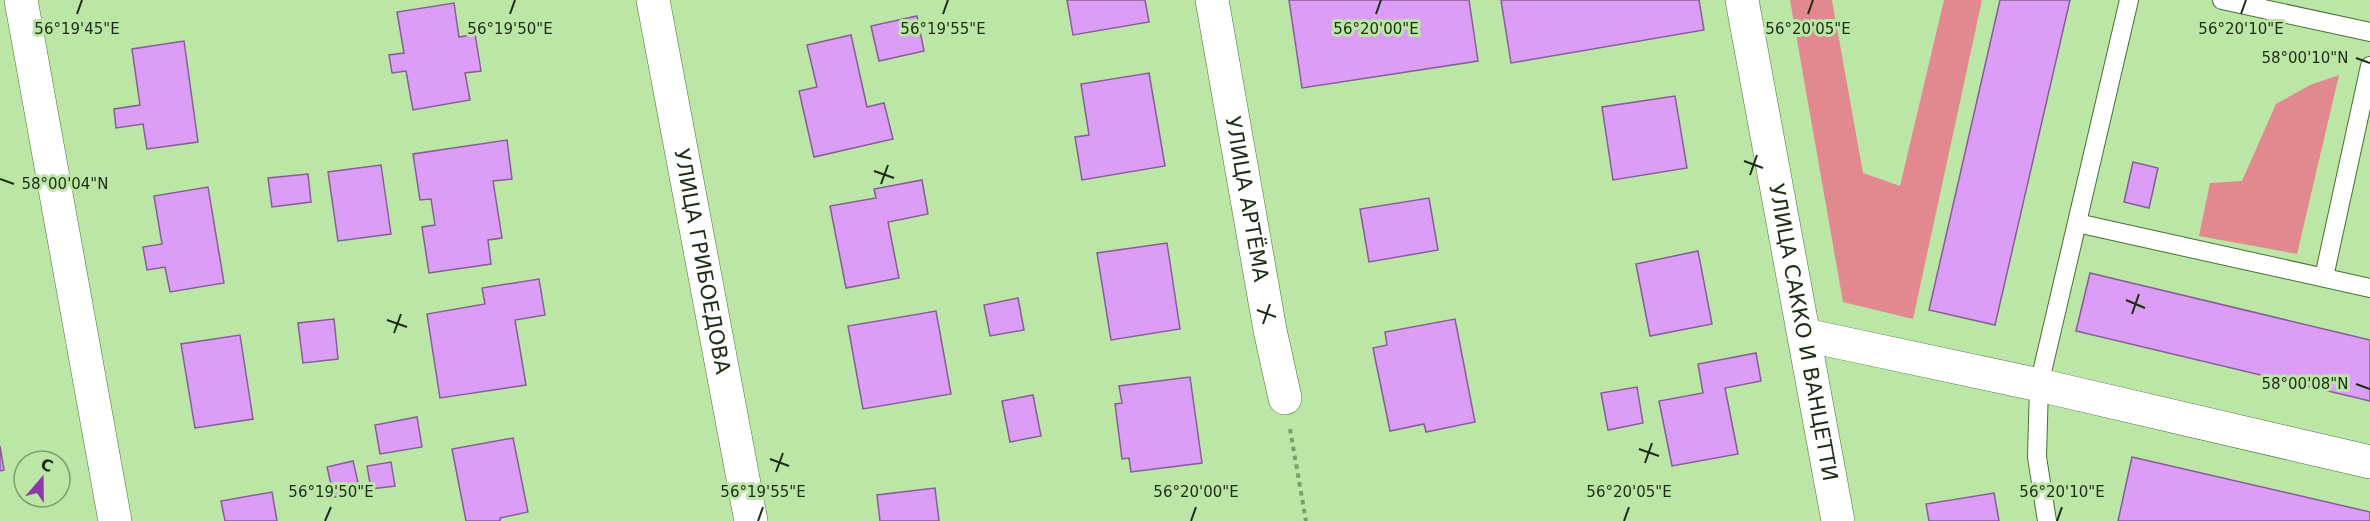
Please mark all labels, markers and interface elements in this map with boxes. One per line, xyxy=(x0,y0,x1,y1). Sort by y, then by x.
text: 56°19'45"E xyxy=(34,20,120,38)
text: 56°19'50"E xyxy=(467,20,553,38)
text: 56°19'55"E xyxy=(900,20,986,38)
text: 56°20'00"E xyxy=(1333,20,1419,38)
text: 56°20'05"E xyxy=(1765,20,1851,38)
text: 56°20'10"E xyxy=(2198,20,2284,38)
text: 58°00'10"N xyxy=(2261,49,2349,67)
street label: УЛИЦА АРТЁМА xyxy=(1221,114,1273,284)
street label: УЛИЦА ГРИБОЕДОВА xyxy=(669,147,735,377)
text: 58°00'04"N xyxy=(21,175,109,193)
street label: УЛИЦА САККО И ВАНЦЕТТИ xyxy=(1764,182,1842,483)
text: 58°00'08"N xyxy=(2261,375,2349,393)
north arrow xyxy=(12,449,72,509)
text: С xyxy=(38,454,56,476)
text: 56°19'50"E xyxy=(288,483,374,501)
text: 56°19'55"E xyxy=(720,483,806,501)
text: 56°20'00"E xyxy=(1153,483,1239,501)
text: 56°20'05"E xyxy=(1586,483,1672,501)
text: 56°20'10"E xyxy=(2019,483,2105,501)

